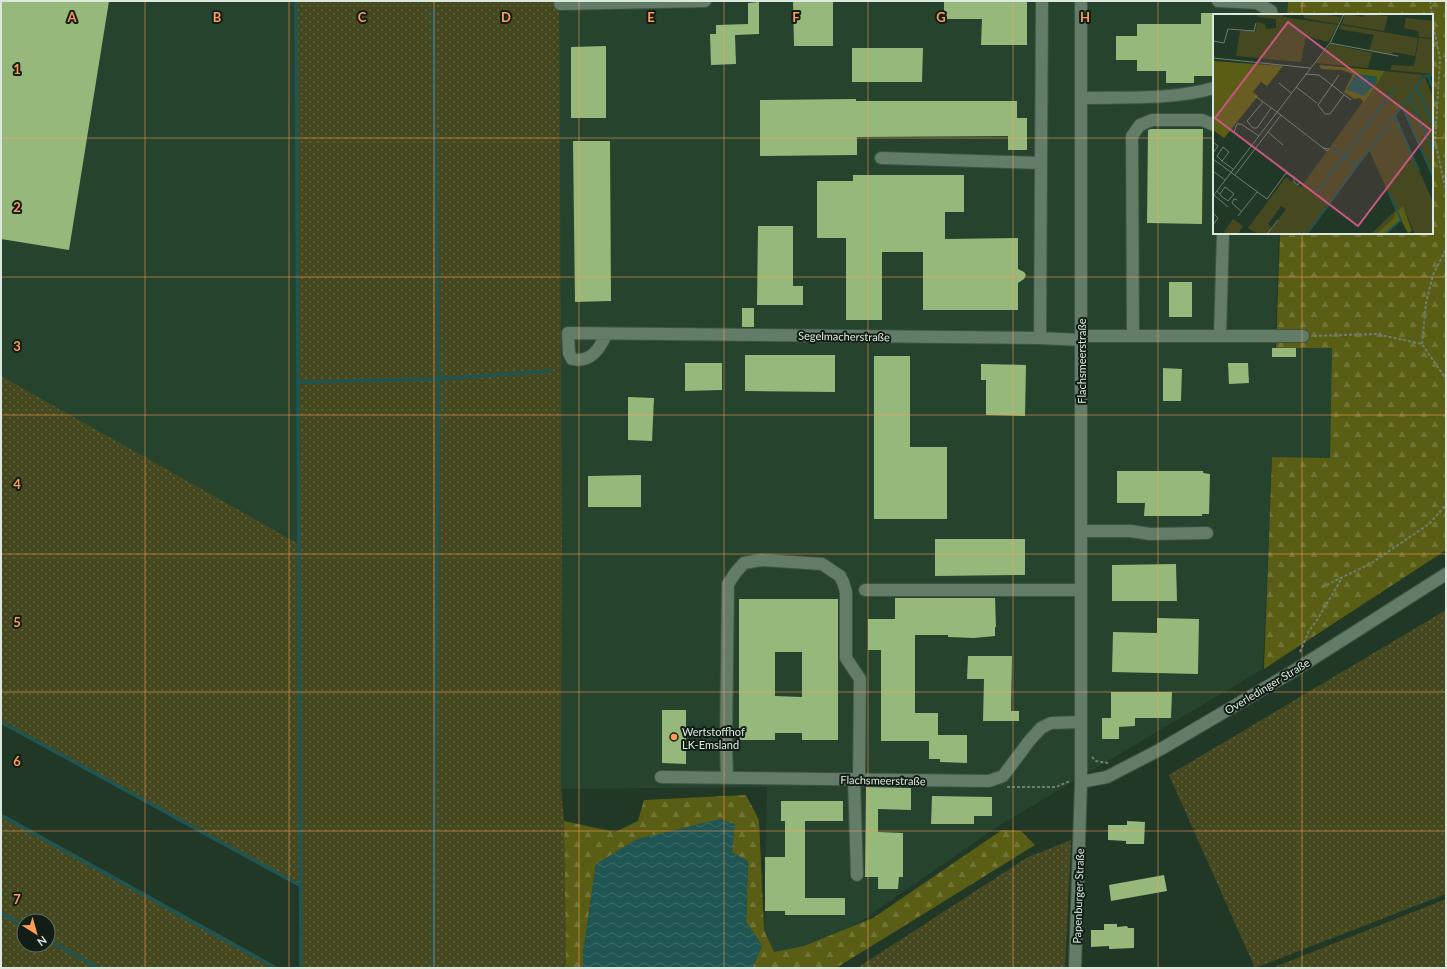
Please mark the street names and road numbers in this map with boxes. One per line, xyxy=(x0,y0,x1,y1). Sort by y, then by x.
street label: Flachsmeerstraße xyxy=(1075,318,1088,404)
street label: Segelmacherstraße xyxy=(798,329,890,343)
street label: Overledinger Straße xyxy=(1222,655,1312,716)
street label: Flachsmeerstraße xyxy=(840,773,926,787)
street label: Papenburger Straße xyxy=(1070,848,1086,944)

